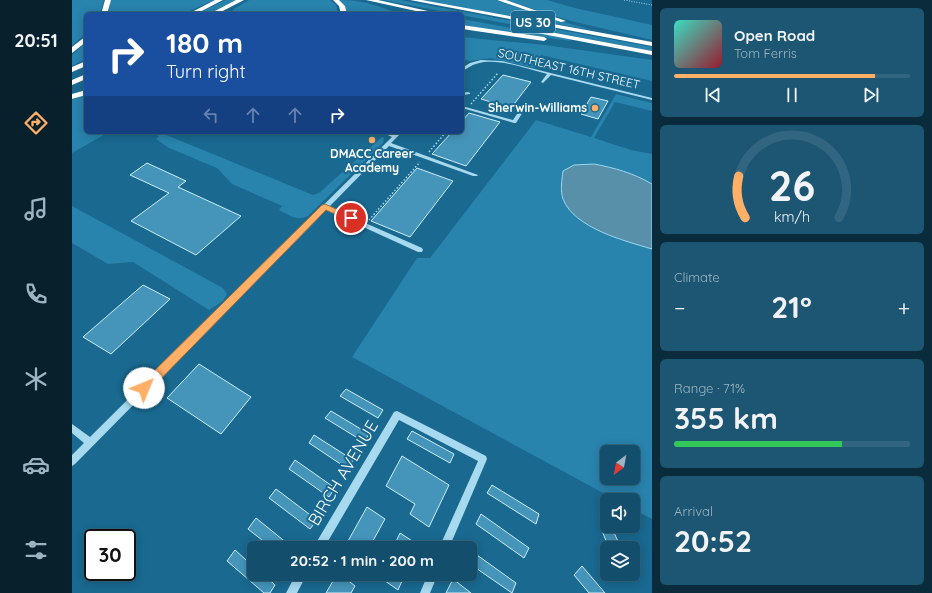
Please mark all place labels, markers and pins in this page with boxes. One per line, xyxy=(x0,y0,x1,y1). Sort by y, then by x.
place label: Sherwin-Williams xyxy=(488,100,587,115)
marker: Sherwin-Williams xyxy=(590,103,600,113)
marker: DMACC Career Academy xyxy=(367,135,377,145)
place label: DMACC Career Academy xyxy=(330,146,414,175)
pin xyxy=(334,201,368,235)

